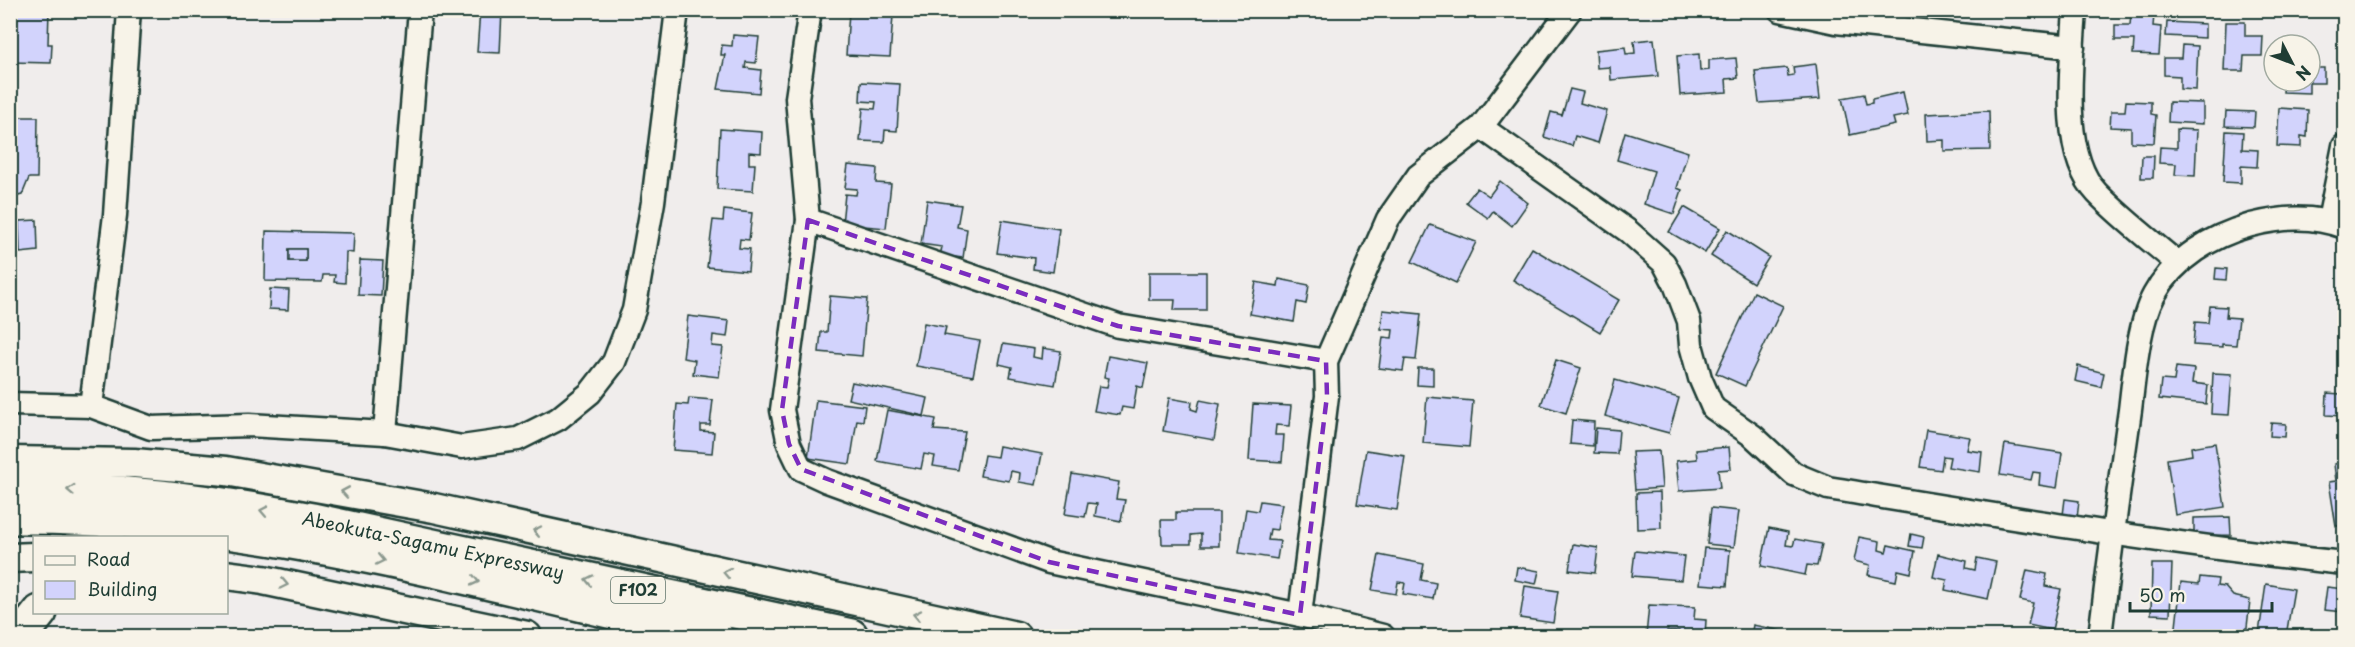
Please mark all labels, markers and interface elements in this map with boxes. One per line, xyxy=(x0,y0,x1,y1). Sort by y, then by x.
north arrow xyxy=(2262,33,2322,93)
text: N xyxy=(2291,61,2317,86)
one-way arrow xyxy=(66,484,75,497)
one-way arrow xyxy=(341,486,351,499)
street label: Abeokuta-Sagamu Expressway xyxy=(300,504,567,585)
one-way arrow xyxy=(260,505,270,518)
one-way arrow xyxy=(532,525,542,538)
legend xyxy=(33,536,228,614)
text: Road xyxy=(87,545,131,572)
one-way arrow xyxy=(375,553,385,566)
one-way arrow xyxy=(722,567,732,580)
one-way arrow xyxy=(470,574,480,587)
one-way arrow xyxy=(584,574,594,587)
text: Building xyxy=(87,575,157,602)
scale bar xyxy=(2130,575,2272,613)
one-way arrow xyxy=(279,577,289,590)
road number: F102 xyxy=(611,577,665,603)
text: 50 m xyxy=(2139,581,2186,608)
one-way arrow xyxy=(913,609,923,622)

